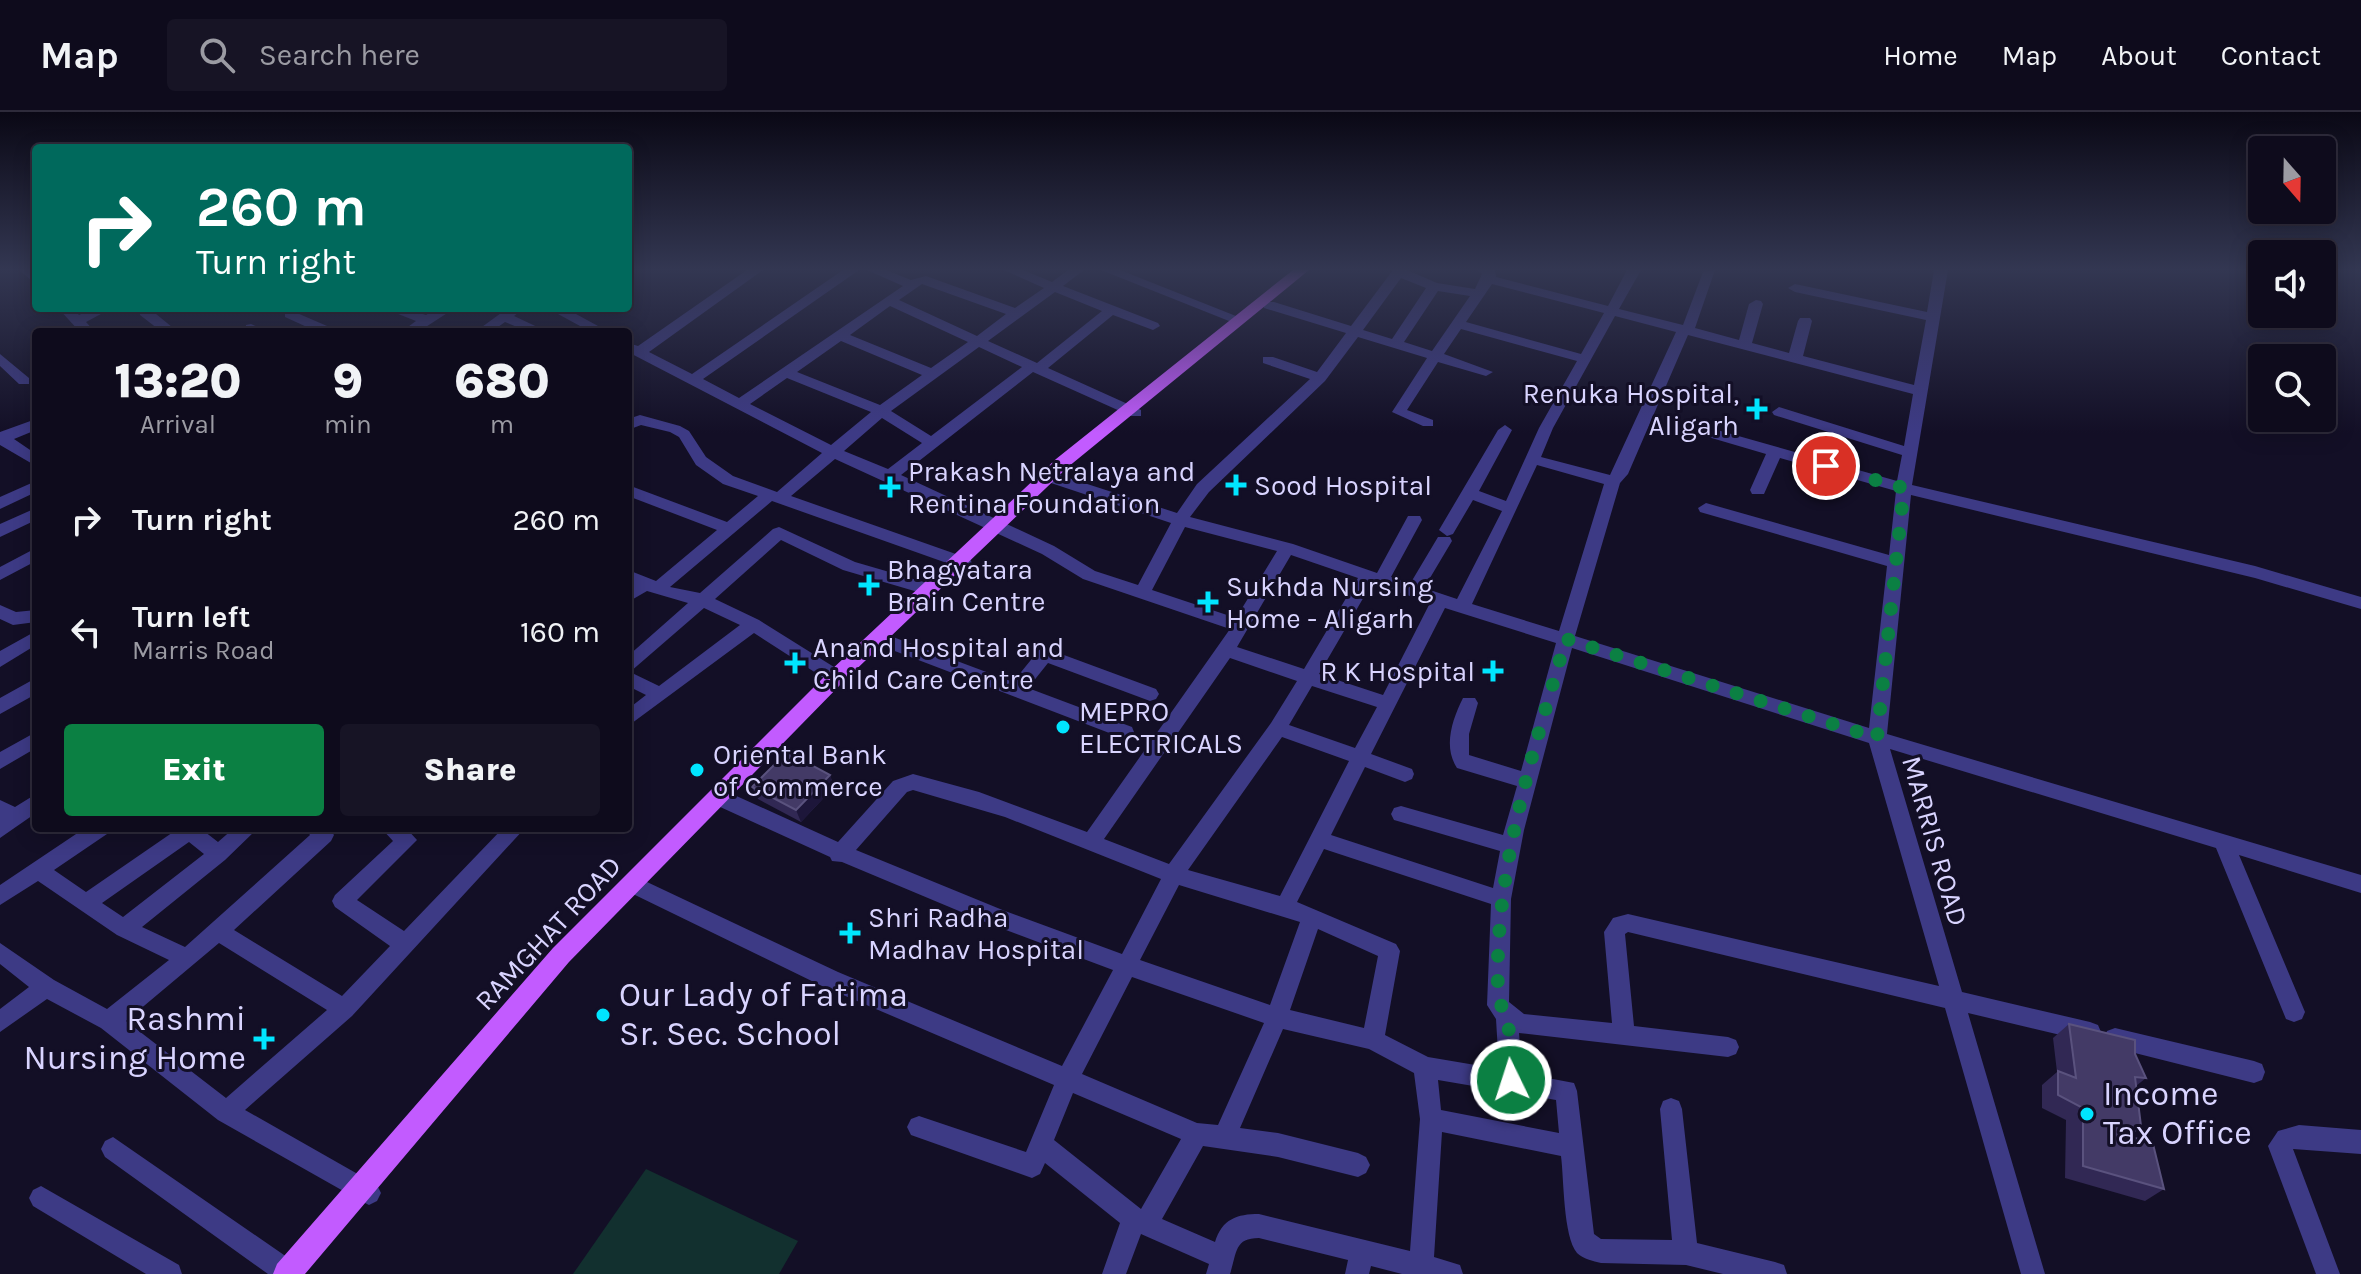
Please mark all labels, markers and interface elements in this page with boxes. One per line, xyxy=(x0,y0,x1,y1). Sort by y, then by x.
search box xyxy=(167,19,727,91)
text: Map xyxy=(40,33,119,78)
icon: search xyxy=(195,33,239,77)
text: Search here xyxy=(259,37,420,73)
text: Home xyxy=(1883,39,1958,72)
text: Map xyxy=(2002,39,2057,72)
text: About xyxy=(2101,39,2177,72)
text: Contact xyxy=(2221,39,2321,72)
north arrow xyxy=(2248,136,2336,224)
map controls xyxy=(2248,136,2336,432)
text: 260 m xyxy=(196,174,367,239)
icon: right xyxy=(64,176,168,280)
button: sound xyxy=(2248,240,2336,328)
text: Turn right xyxy=(196,241,356,283)
button: search xyxy=(2248,344,2336,432)
text: 13:20 xyxy=(114,353,242,409)
text: 9 xyxy=(332,353,363,409)
text: 680 xyxy=(454,353,550,409)
place label: Renuka Hospital, Aligarh xyxy=(1523,377,1739,442)
marker: Renuka Hospital, Aligarh xyxy=(1746,398,1768,420)
text: Arrival xyxy=(140,409,216,440)
text: min xyxy=(324,409,372,440)
text: m xyxy=(490,409,514,440)
pin xyxy=(1792,432,1860,500)
icon: arrive xyxy=(1804,444,1848,488)
place label: Prakash Netralaya and Rentina Foundation xyxy=(908,455,1195,520)
place label: Sood Hospital xyxy=(1254,469,1432,502)
marker: Sood Hospital xyxy=(1225,474,1247,496)
marker: Prakash Netralaya and Rentina Foundation xyxy=(879,476,901,498)
icon: right xyxy=(64,498,108,542)
text: Turn right xyxy=(132,502,272,538)
text: 260 m xyxy=(512,502,600,538)
place label: Bhagyatara Brain Centre xyxy=(887,553,1045,618)
place label: Sukhda Nursing Home - Aligarh xyxy=(1226,570,1433,635)
marker: Bhagyatara Brain Centre xyxy=(858,574,880,596)
marker: Sukhda Nursing Home - Aligarh xyxy=(1197,591,1219,613)
text: Turn left xyxy=(132,599,250,635)
icon: left xyxy=(64,610,108,654)
text: 160 m xyxy=(520,614,600,650)
place label: Anand Hospital and Child Care Centre xyxy=(813,631,1064,696)
text: Marris Road xyxy=(132,635,275,666)
marker: Anand Hospital and Child Care Centre xyxy=(784,652,806,674)
place label: R K Hospital xyxy=(1320,655,1475,688)
marker: R K Hospital xyxy=(1482,660,1504,682)
place label: MEPRO ELECTRICALS xyxy=(1079,695,1243,760)
marker: MEPRO ELECTRICALS xyxy=(1054,718,1072,736)
button: Exit xyxy=(64,724,324,816)
button: Share xyxy=(340,724,600,816)
place label: Oriental Bank of Commerce xyxy=(713,738,887,803)
street label: MARRIS ROAD xyxy=(1895,752,1975,930)
marker: Oriental Bank of Commerce xyxy=(688,761,706,779)
street label: RAMGHAT ROAD xyxy=(468,849,628,1017)
place label: Shri Radha Madhav Hospital xyxy=(868,901,1084,966)
marker: Shri Radha Madhav Hospital xyxy=(839,922,861,944)
place label: Our Lady of Fatima Sr. Sec. School xyxy=(619,975,908,1054)
place label: Rashmi Nursing Home xyxy=(24,999,246,1078)
marker: Our Lady of Fatima Sr. Sec. School xyxy=(594,1006,612,1024)
marker: Rashmi Nursing Home xyxy=(253,1028,275,1050)
position arrow xyxy=(1469,1038,1553,1122)
place label: Income Tax Office xyxy=(2103,1074,2252,1153)
marker: Income Tax Office xyxy=(2078,1105,2096,1123)

